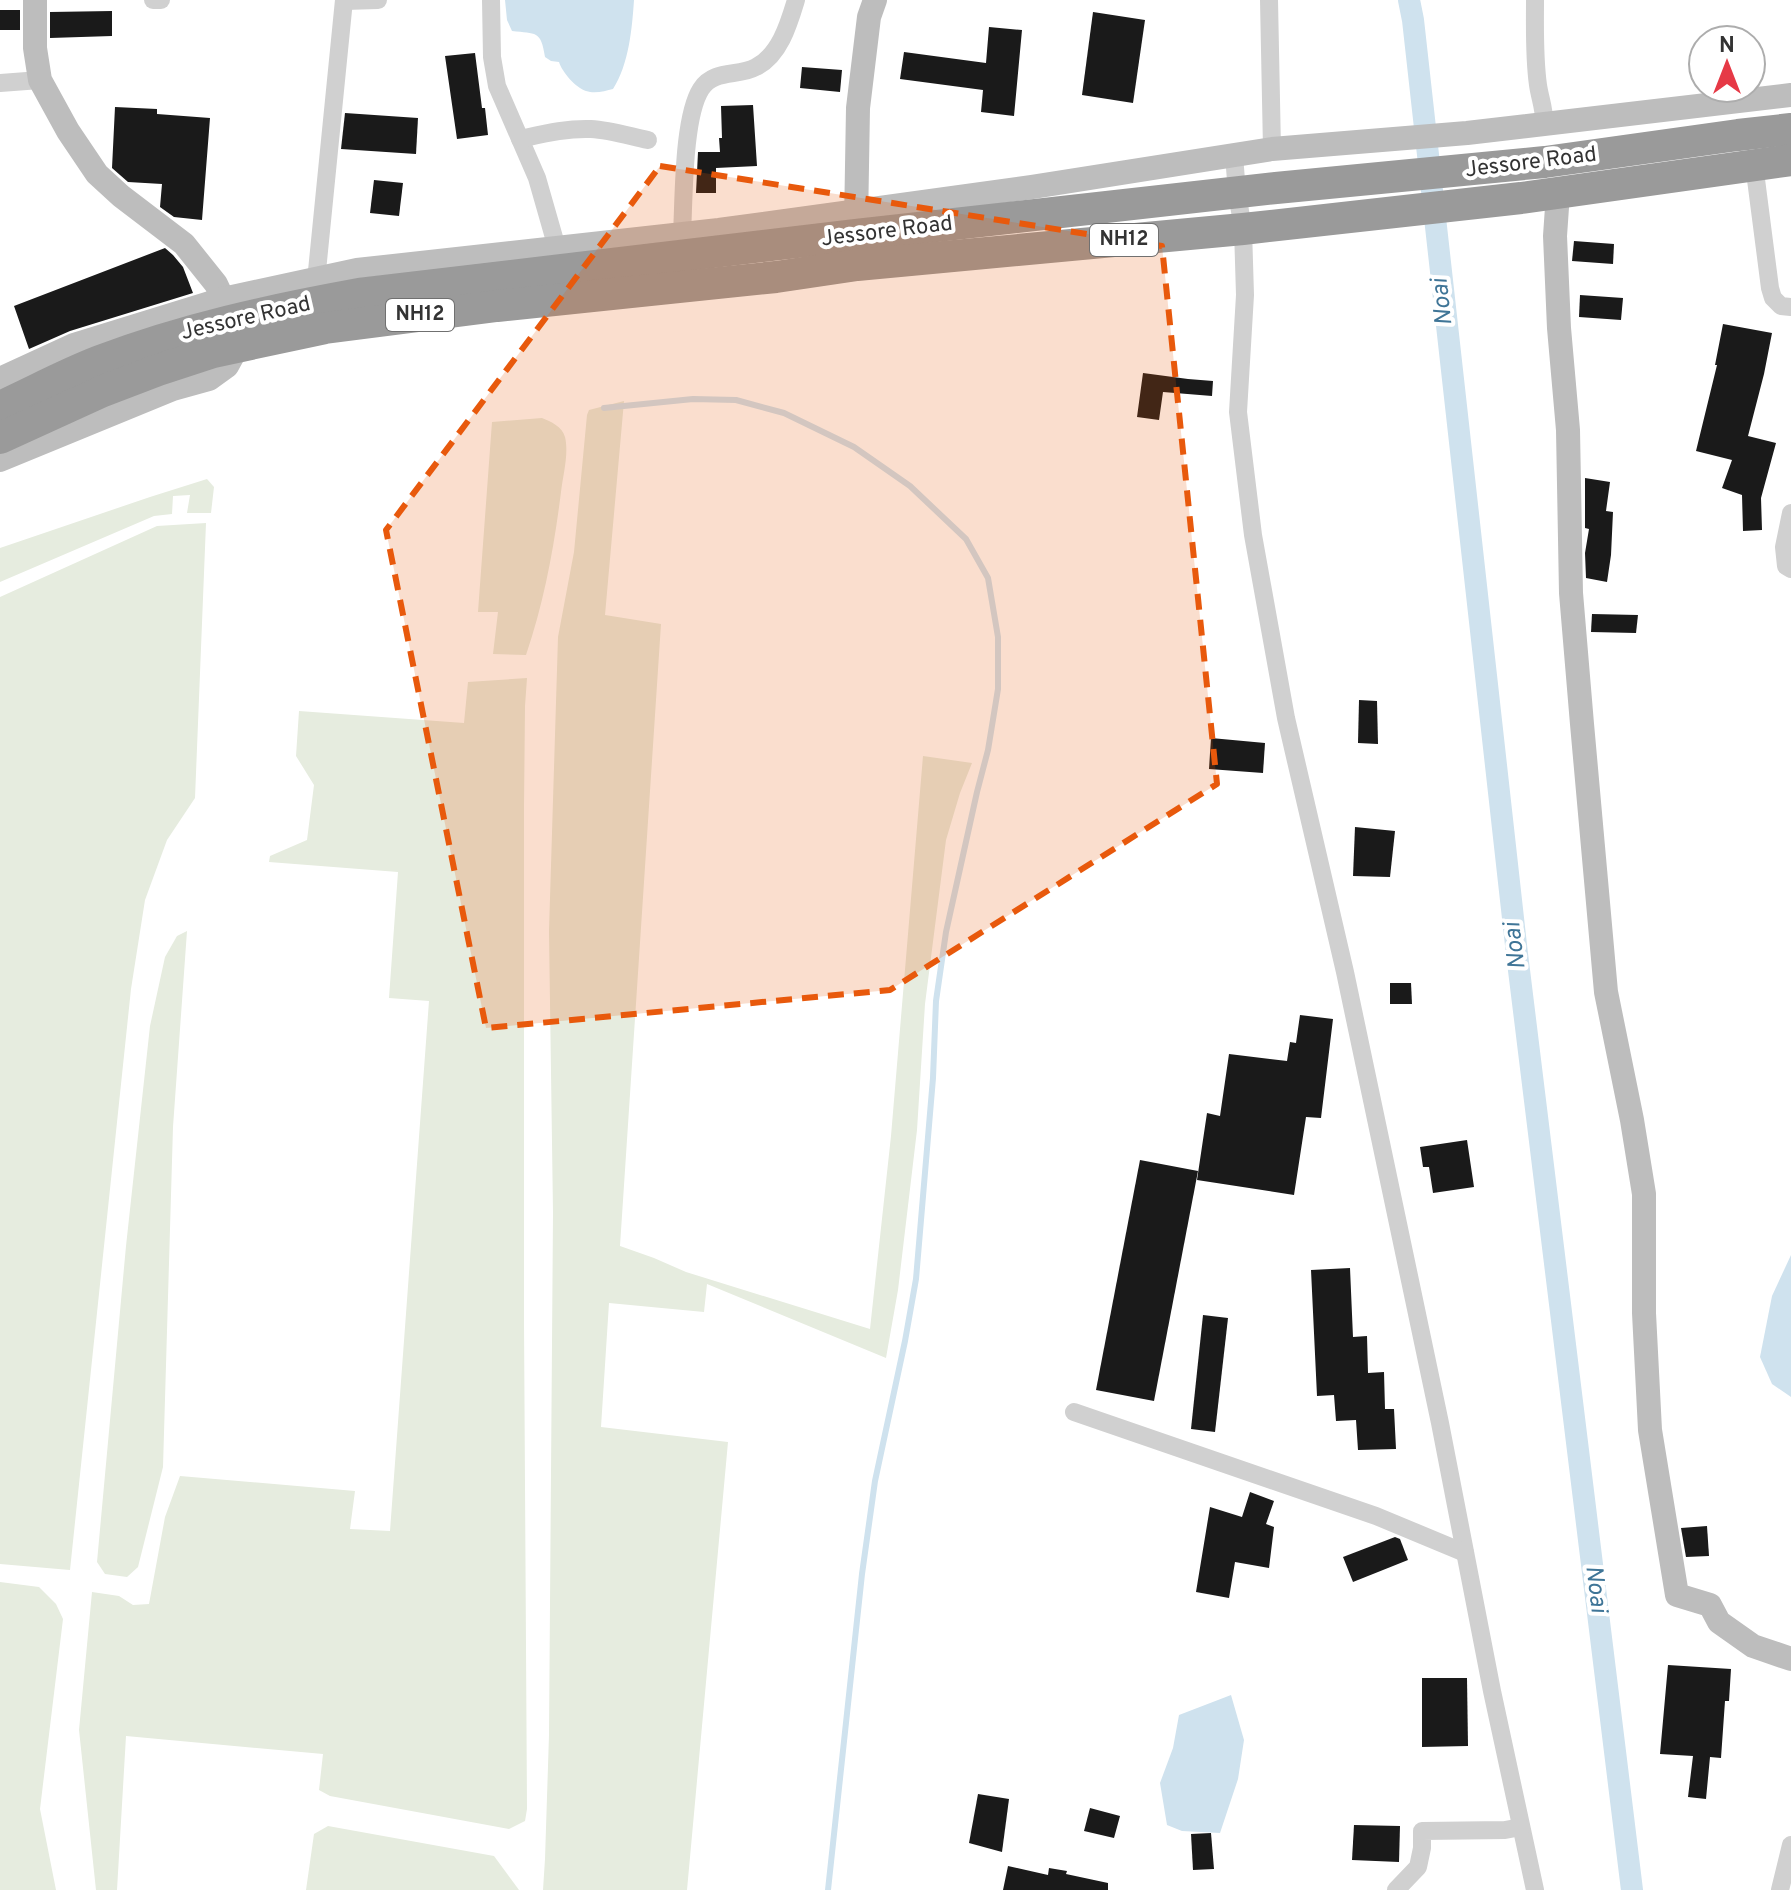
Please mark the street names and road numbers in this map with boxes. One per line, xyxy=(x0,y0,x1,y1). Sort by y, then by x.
street label: Jessore Road xyxy=(1464,142,1598,184)
street label: Jessore Road xyxy=(820,211,954,253)
road number: NH12 xyxy=(1090,224,1158,256)
street label: Jessore Road xyxy=(179,291,313,347)
road number: NH12 xyxy=(386,299,454,331)

